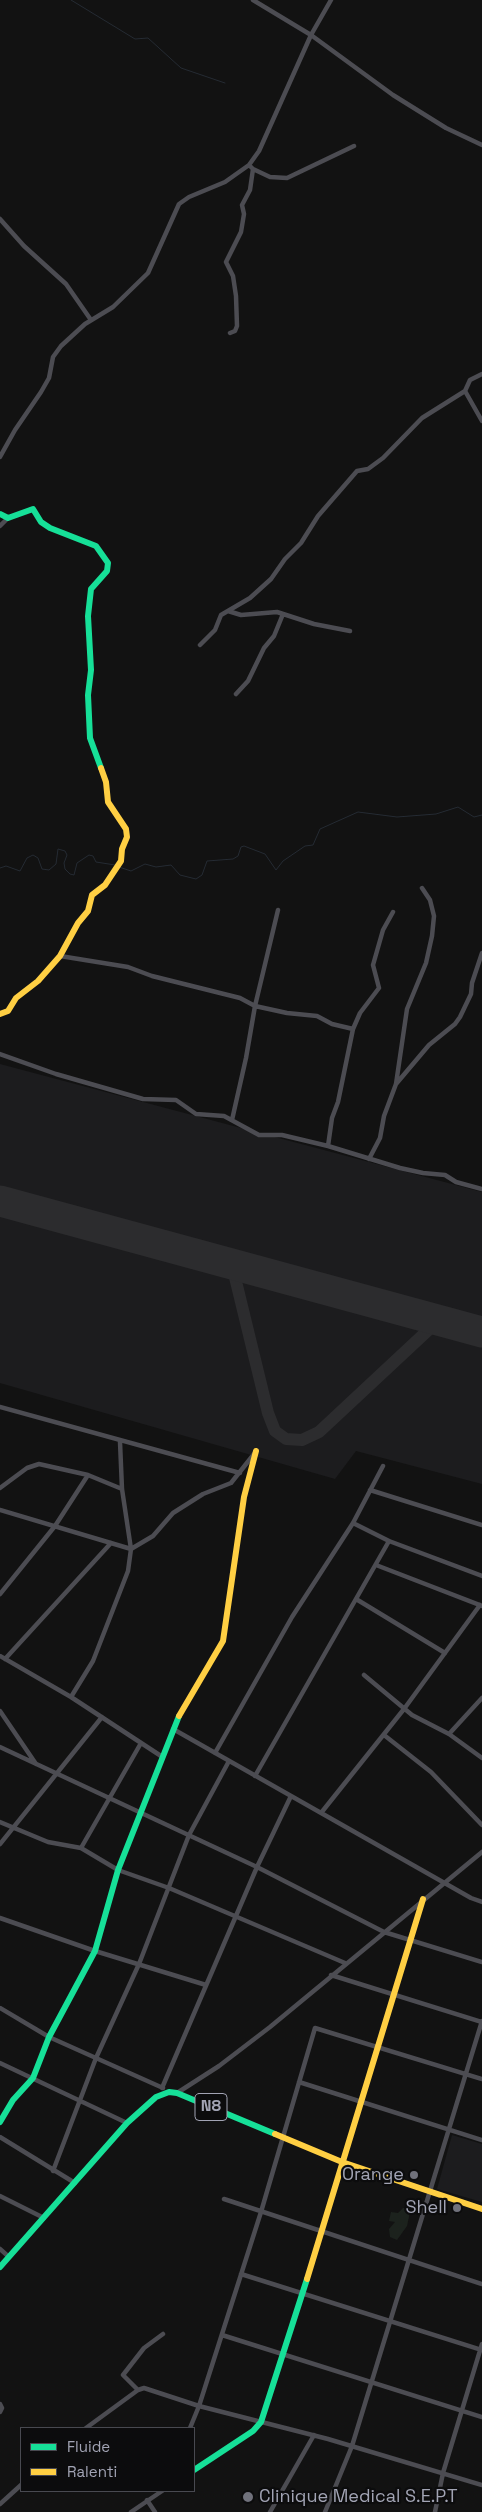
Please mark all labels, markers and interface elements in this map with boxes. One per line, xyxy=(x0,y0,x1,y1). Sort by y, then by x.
road number: N8 xyxy=(195,2094,227,2120)
place label: Orange xyxy=(342,2164,404,2186)
marker: Orange xyxy=(408,2169,420,2181)
place label: Shell xyxy=(405,2197,447,2219)
marker: Shell xyxy=(451,2202,463,2214)
legend xyxy=(20,2427,195,2492)
text: Fluide xyxy=(67,2437,110,2456)
text: Ralenti xyxy=(67,2462,117,2481)
place label: Clinique Medical S.E.P.T xyxy=(259,2486,458,2508)
marker: Clinique Medical S.E.P.T xyxy=(241,2490,255,2504)

